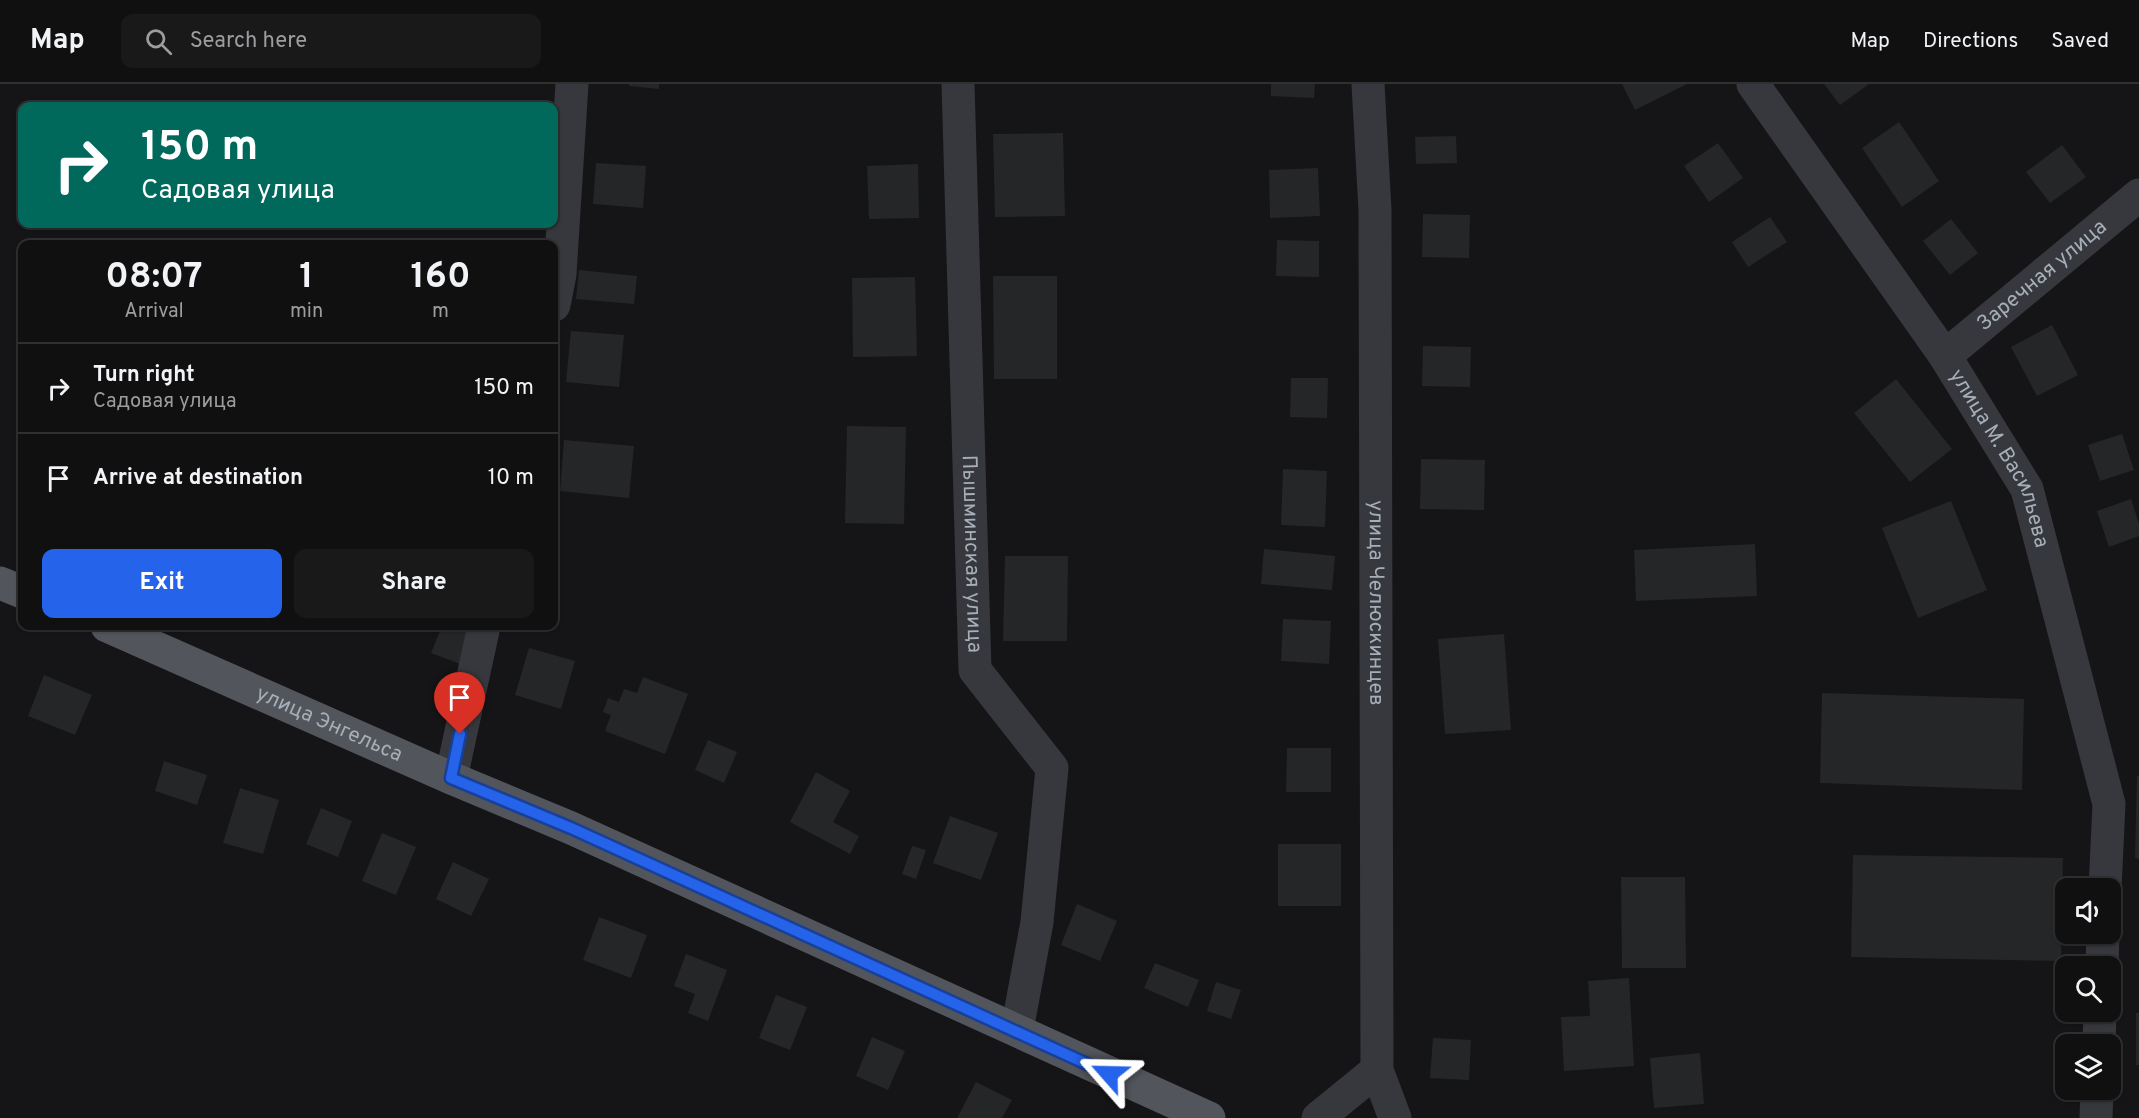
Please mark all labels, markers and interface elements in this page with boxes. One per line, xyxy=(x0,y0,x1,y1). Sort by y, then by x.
search box xyxy=(121,14,541,68)
text: Map xyxy=(30,23,85,59)
icon: search xyxy=(142,25,175,58)
text: Search here xyxy=(190,28,307,55)
text: Map xyxy=(1850,28,1890,55)
text: Directions xyxy=(1923,28,2018,55)
text: Saved xyxy=(2051,28,2109,55)
text: 150 m xyxy=(141,122,258,175)
icon: right xyxy=(42,126,120,204)
text: Садовая улица xyxy=(141,174,335,208)
street label: Заречная улица xyxy=(1971,214,2113,337)
text: 08:07 xyxy=(105,255,203,301)
text: 1 xyxy=(299,255,314,301)
text: 160 xyxy=(410,255,471,301)
text: Arrival xyxy=(124,299,184,325)
text: min xyxy=(290,299,323,325)
text: m xyxy=(432,299,449,325)
text: Turn right xyxy=(93,362,195,389)
street label: улица М. Васильева xyxy=(1943,364,2055,550)
icon: right xyxy=(42,372,75,405)
text: 150 m xyxy=(474,375,534,402)
text: Садовая улица xyxy=(93,389,237,415)
street label: Пышминская улица xyxy=(955,454,988,653)
icon: arrive xyxy=(42,462,75,495)
text: Arrive at destination xyxy=(93,465,303,492)
text: 10 m xyxy=(488,465,534,492)
street label: улица Челюскинцев xyxy=(1362,500,1390,706)
button: Exit xyxy=(42,549,282,618)
button: Share xyxy=(294,549,534,618)
pin xyxy=(434,672,485,734)
street label: улица Энгельса xyxy=(252,680,407,768)
icon: arrive xyxy=(443,681,476,714)
map controls xyxy=(2055,878,2121,1100)
button: sound xyxy=(2055,878,2121,944)
button: search xyxy=(2055,956,2121,1022)
button: layers xyxy=(2055,1034,2121,1100)
position arrow xyxy=(1077,1042,1141,1106)

